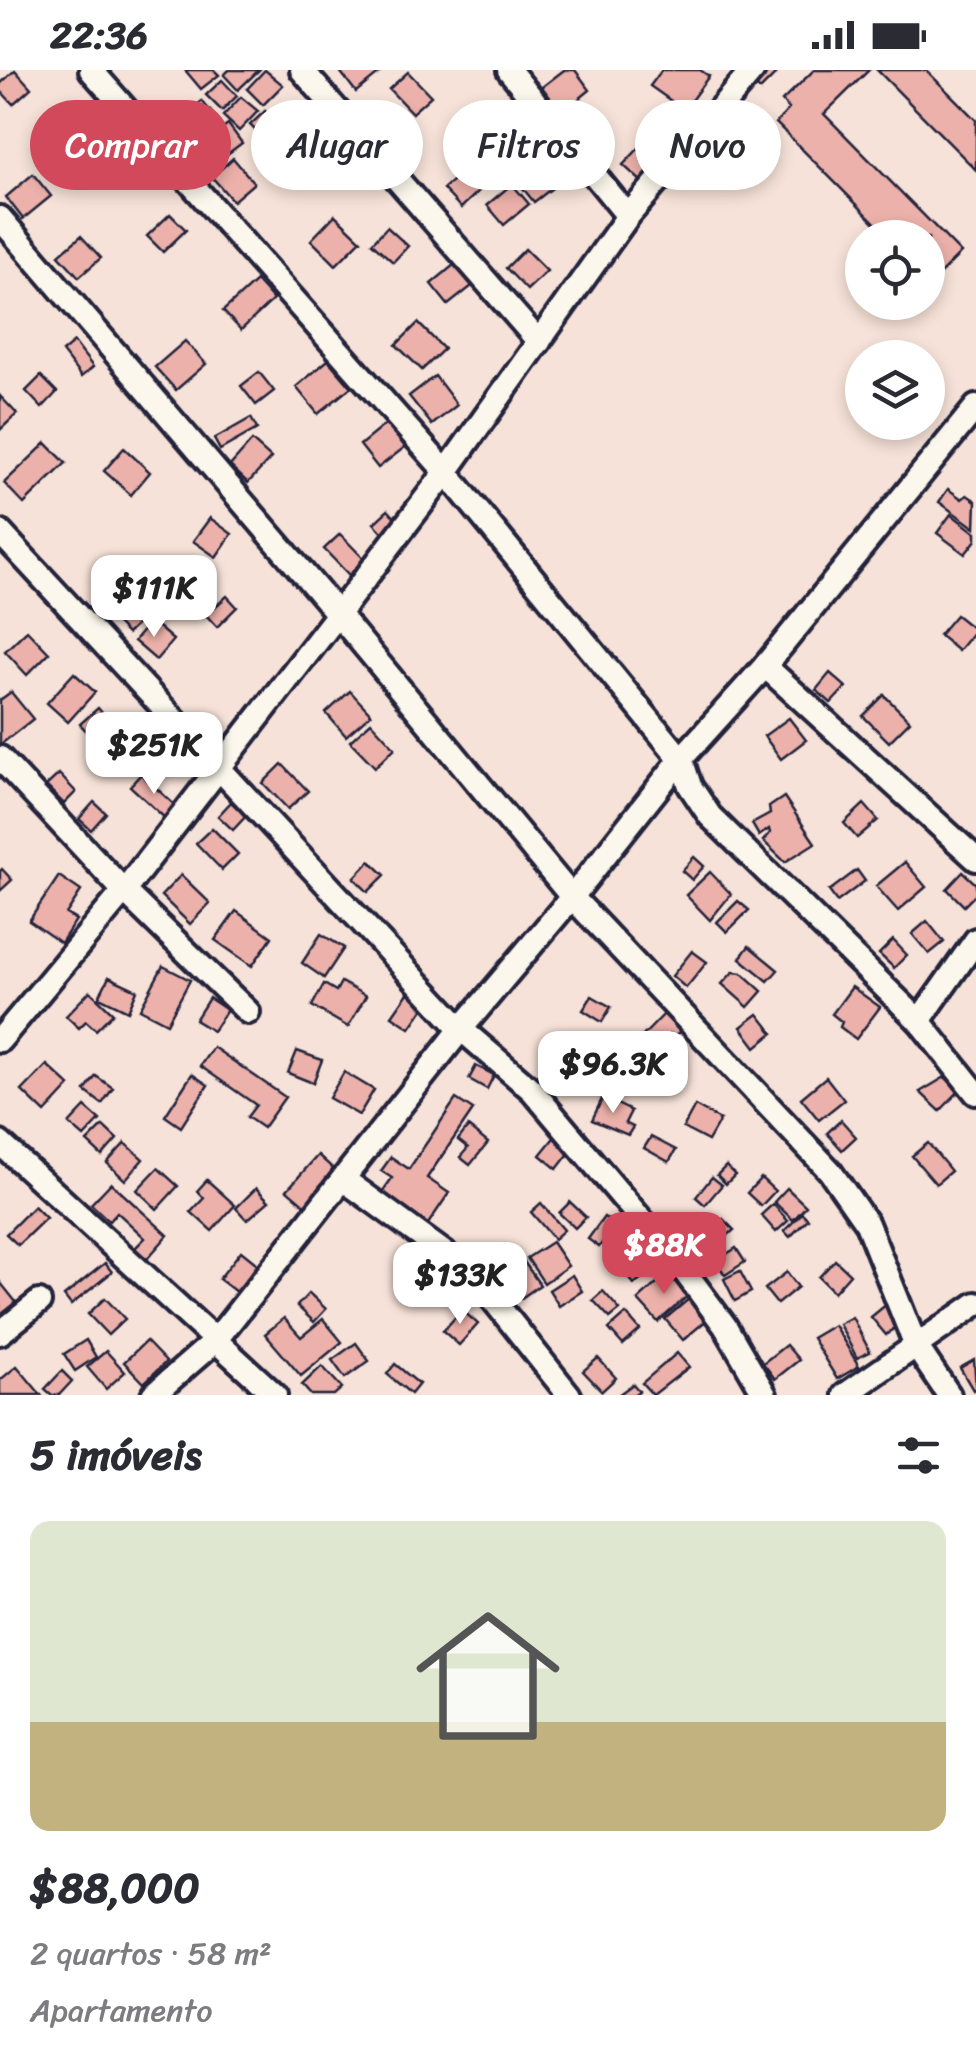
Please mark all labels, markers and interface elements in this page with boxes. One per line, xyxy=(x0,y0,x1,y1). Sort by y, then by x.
text: 22:36 xyxy=(50,2,148,69)
chip: Comprar xyxy=(30,100,231,190)
chip: Alugar xyxy=(251,100,423,190)
chip: Filtros xyxy=(443,100,615,190)
chip: Novo xyxy=(635,100,781,190)
map controls xyxy=(845,220,945,440)
button: locate xyxy=(845,220,945,320)
button: layers xyxy=(845,340,945,440)
pin: $111K xyxy=(84,555,224,640)
text: $111K xyxy=(113,559,195,616)
pin: $251K xyxy=(84,712,224,797)
text: $251K xyxy=(108,716,200,773)
pin: $96.3K xyxy=(532,1031,694,1116)
text: $96.3K xyxy=(560,1035,666,1092)
pin: $88K xyxy=(605,1212,723,1297)
text: $88K xyxy=(624,1216,704,1273)
pin: $133K xyxy=(390,1242,530,1327)
text: $133K xyxy=(415,1246,505,1303)
text: 5 imóveis xyxy=(30,1418,202,1492)
icon: filters xyxy=(891,1428,946,1483)
icon: home xyxy=(398,1586,578,1766)
text: $88,000 xyxy=(30,1851,200,1925)
text: 2 quartos · 58 m² xyxy=(30,1925,272,1982)
text: Apartamento xyxy=(30,1982,212,2039)

